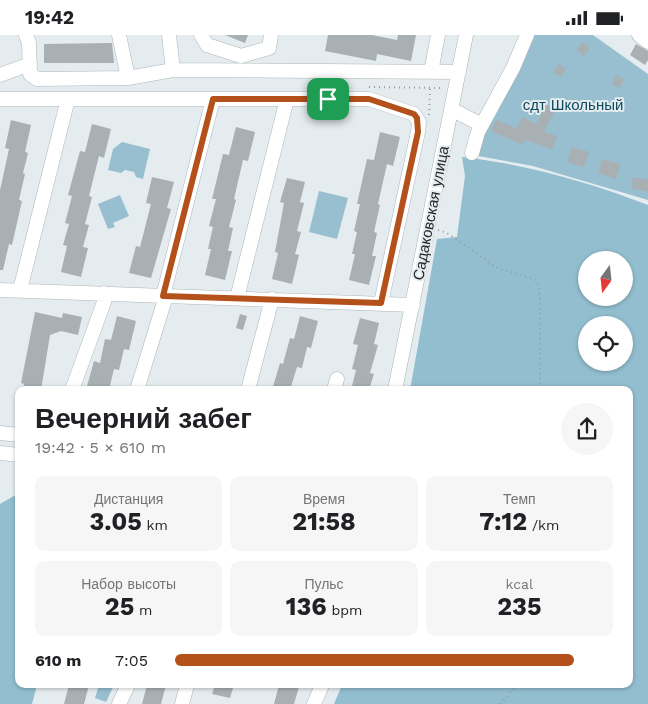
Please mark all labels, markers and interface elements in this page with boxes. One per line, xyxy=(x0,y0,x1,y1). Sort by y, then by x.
text: 19:42 xyxy=(25,6,74,29)
pin xyxy=(307,78,349,120)
icon: arrive xyxy=(314,85,342,113)
park label: сдт Школьный xyxy=(523,96,623,114)
street label: Садаковская улица xyxy=(409,144,453,282)
north arrow xyxy=(578,251,632,306)
map controls xyxy=(578,251,633,371)
button: locate xyxy=(578,316,633,371)
text: Вечерний забег xyxy=(35,402,252,435)
button: share xyxy=(561,403,613,455)
text: 19:42 · 5 × 610 m xyxy=(35,438,166,457)
text: Дистанция xyxy=(94,491,163,507)
text: Время xyxy=(303,491,345,507)
text: Темп xyxy=(503,491,536,507)
text: 3.05 xyxy=(89,507,142,536)
text: 21:58 xyxy=(292,507,356,536)
text: 7:12 xyxy=(479,507,527,536)
text: km xyxy=(142,517,168,533)
text: /km xyxy=(527,517,559,533)
text: Набор высоты xyxy=(81,576,176,592)
text: Пульс xyxy=(304,576,344,592)
text: kcal xyxy=(505,576,533,592)
text: 25 xyxy=(105,592,134,621)
text: 136 xyxy=(286,592,327,621)
text: 235 xyxy=(497,592,541,621)
text: m xyxy=(134,602,152,618)
text: bpm xyxy=(327,602,362,618)
text: 610 m xyxy=(35,651,81,670)
text: 7:05 xyxy=(115,651,148,670)

